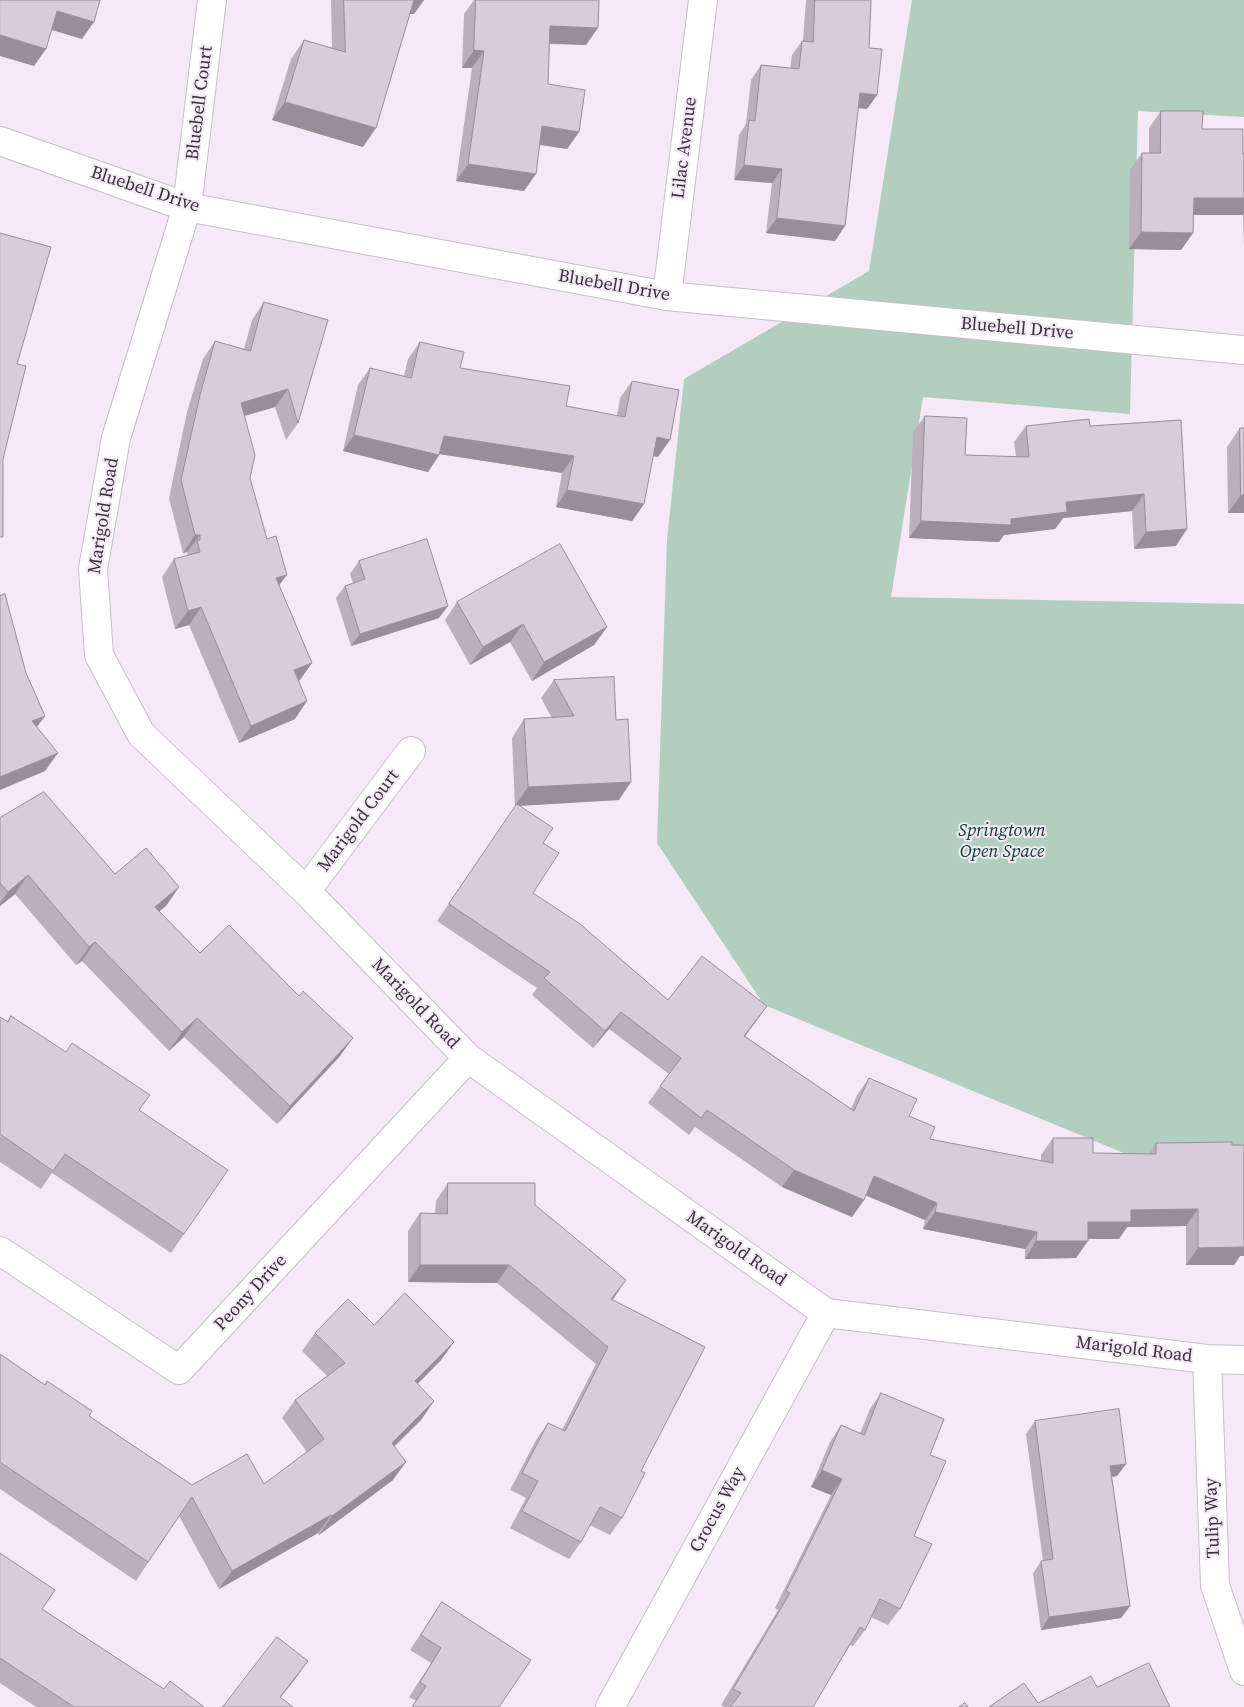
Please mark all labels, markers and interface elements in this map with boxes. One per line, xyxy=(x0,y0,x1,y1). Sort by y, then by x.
street label: Bluebell Court xyxy=(182,44,218,162)
street label: Lilac Avenue xyxy=(668,96,702,200)
street label: Bluebell Drive xyxy=(88,162,202,218)
street label: Bluebell Drive xyxy=(556,266,672,306)
street label: Bluebell Drive xyxy=(960,313,1074,345)
street label: Marigold Road xyxy=(84,456,124,576)
street label: Marigold Court xyxy=(314,766,404,876)
park label: Springtown Open Space xyxy=(958,820,1046,862)
street label: Marigold Road xyxy=(366,954,464,1054)
street label: Marigold Road xyxy=(682,1207,790,1291)
street label: Peony Drive xyxy=(210,1250,292,1336)
street label: Marigold Road xyxy=(1074,1332,1194,1368)
street label: Crocus Way xyxy=(686,1464,750,1556)
street label: Tulip Way xyxy=(1201,1477,1225,1559)

